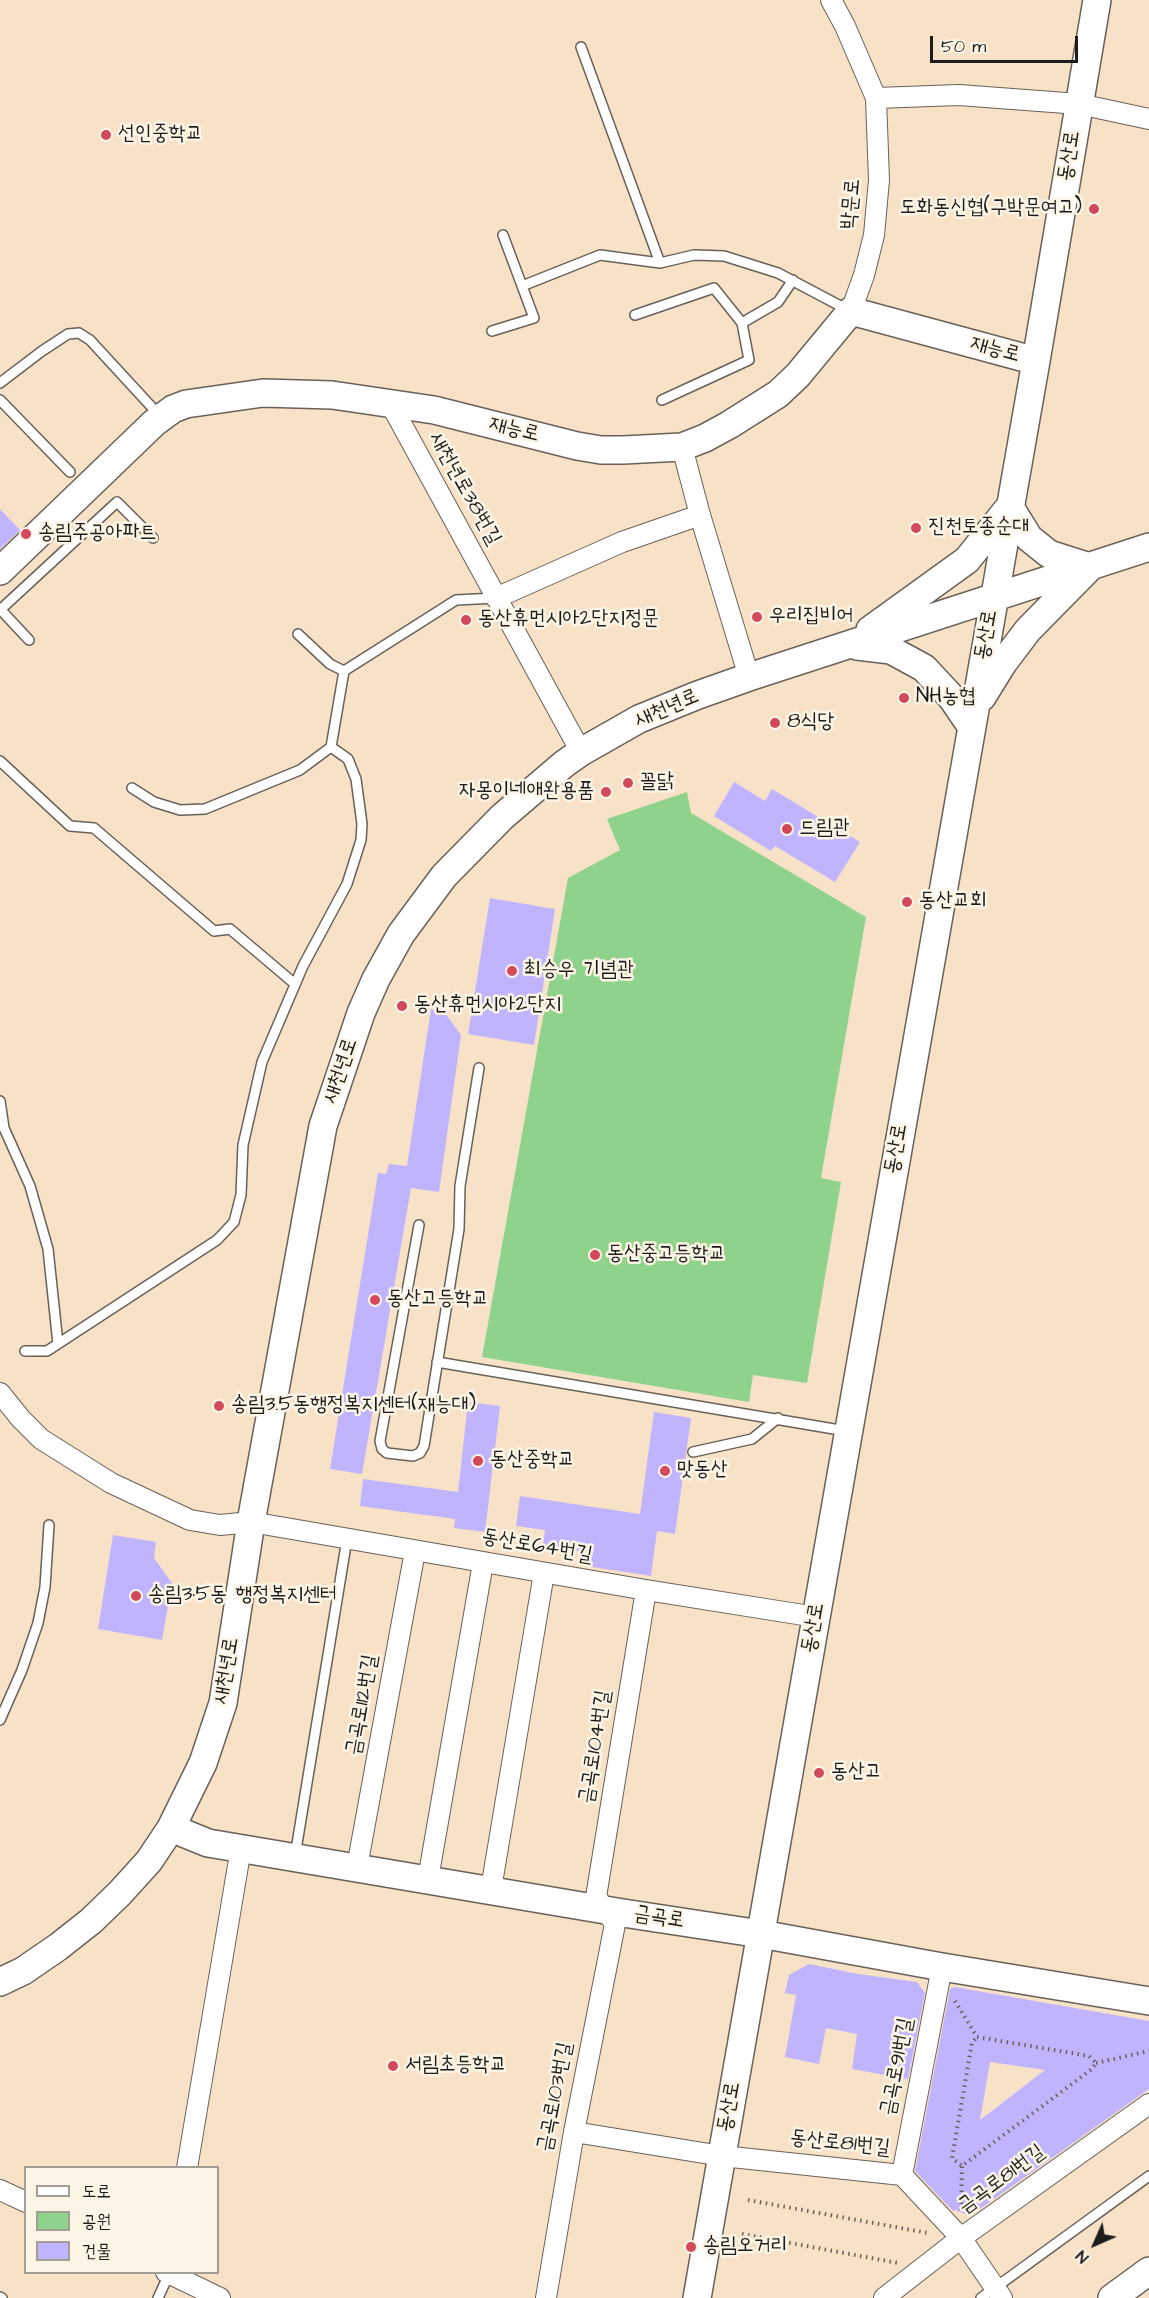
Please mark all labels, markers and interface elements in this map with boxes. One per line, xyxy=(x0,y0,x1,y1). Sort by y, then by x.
scale bar xyxy=(933,24,1082,62)
text: 50 m xyxy=(941,34,986,59)
place label: 선인중학교 xyxy=(118,122,202,148)
marker: 선인중학교 xyxy=(99,128,113,142)
street label: 동산로 xyxy=(1054,129,1086,183)
street label: 박문로 xyxy=(837,178,867,230)
place label: 도화동신협(구박문여고) xyxy=(899,196,1082,222)
marker: 도화동신협(구박문여고) xyxy=(1087,202,1101,216)
street label: 재능로 xyxy=(967,331,1023,369)
street label: 재능로 xyxy=(486,412,542,448)
street label: 새천년로38번길 xyxy=(423,428,505,550)
place label: 진천토종순대 xyxy=(928,515,1029,541)
place label: 송림주공아파트 xyxy=(38,521,156,547)
marker: 진천토종순대 xyxy=(909,521,923,535)
marker: 송림주공아파트 xyxy=(19,527,33,541)
place label: 우리집비어 xyxy=(769,604,853,630)
place label: 동산휴먼시아2단지정문 xyxy=(478,607,659,633)
street label: 동산로 xyxy=(970,608,1004,662)
marker: 우리집비어 xyxy=(750,610,764,624)
marker: 동산휴먼시아2단지정문 xyxy=(459,613,473,627)
street label: 새천년로 xyxy=(631,684,703,734)
place label: NH농협 xyxy=(916,685,976,711)
marker: NH농협 xyxy=(897,691,911,705)
place label: 8식당 xyxy=(787,710,834,736)
marker: 8식당 xyxy=(768,716,782,730)
place label: 꼴닭 xyxy=(640,770,674,796)
marker: 꼴닭 xyxy=(621,776,635,790)
place label: 자몽이네애완용품 xyxy=(459,779,594,805)
marker: 자몽이네애완용품 xyxy=(599,785,613,799)
place label: 드림관 xyxy=(799,816,850,842)
marker: 드림관 xyxy=(780,822,794,836)
place label: 동산교회 xyxy=(919,889,987,915)
marker: 동산교회 xyxy=(900,895,914,909)
place label: 최승우 기념관 xyxy=(524,958,634,984)
marker: 최승우 기념관 xyxy=(505,964,519,978)
place label: 동산휴먼시아2단지 xyxy=(414,993,561,1019)
marker: 동산휴먼시아2단지 xyxy=(395,999,409,1013)
street label: 새천년로 xyxy=(318,1035,364,1107)
street label: 동산로 xyxy=(880,1122,914,1176)
place label: 동산중고등학교 xyxy=(607,1242,725,1268)
marker: 동산중고등학교 xyxy=(588,1248,602,1262)
place label: 동산고등학교 xyxy=(387,1287,488,1313)
marker: 동산고등학교 xyxy=(368,1293,382,1307)
place label: 송림3.5동행정복지센터(재능대) xyxy=(231,1393,476,1419)
marker: 송림3.5동행정복지센터(재능대) xyxy=(212,1399,226,1413)
place label: 동산중학교 xyxy=(490,1448,574,1474)
marker: 동산중학교 xyxy=(471,1454,485,1468)
place label: 맛동산 xyxy=(677,1458,728,1484)
marker: 맛동산 xyxy=(658,1464,672,1478)
street label: 동산로64번길 xyxy=(480,1525,594,1569)
place label: 송림3·5동 행정복지센터 xyxy=(148,1583,337,1609)
marker: 송림3·5동 행정복지센터 xyxy=(129,1589,143,1603)
street label: 동산로 xyxy=(797,1601,831,1655)
street label: 새천년로 xyxy=(209,1636,245,1706)
street label: 금곡로112번길 xyxy=(342,1653,384,1757)
street label: 금곡로104번길 xyxy=(575,1688,617,1806)
place label: 동산고 xyxy=(831,1760,882,1786)
marker: 동산고 xyxy=(812,1766,826,1780)
street label: 금곡로 xyxy=(632,1902,686,1934)
street label: 금곡로91번길 xyxy=(876,2016,920,2118)
street label: 금곡로103번길 xyxy=(533,2040,579,2154)
place label: 서림초등학교 xyxy=(405,2053,506,2079)
marker: 서림초등학교 xyxy=(386,2059,400,2073)
street label: 동산로 xyxy=(713,2080,747,2134)
street label: 동산로81번길 xyxy=(789,2126,891,2162)
street label: 금곡로81번길 xyxy=(954,2140,1050,2220)
legend xyxy=(24,2166,219,2274)
text: 도로 xyxy=(82,2179,111,2204)
text: 공원 xyxy=(82,2209,111,2234)
north arrow xyxy=(1065,2214,1125,2274)
place label: 송림오거리 xyxy=(703,2234,787,2260)
text: 건물 xyxy=(82,2239,111,2264)
marker: 송림오거리 xyxy=(684,2240,698,2254)
text: N xyxy=(1071,2245,1094,2268)

